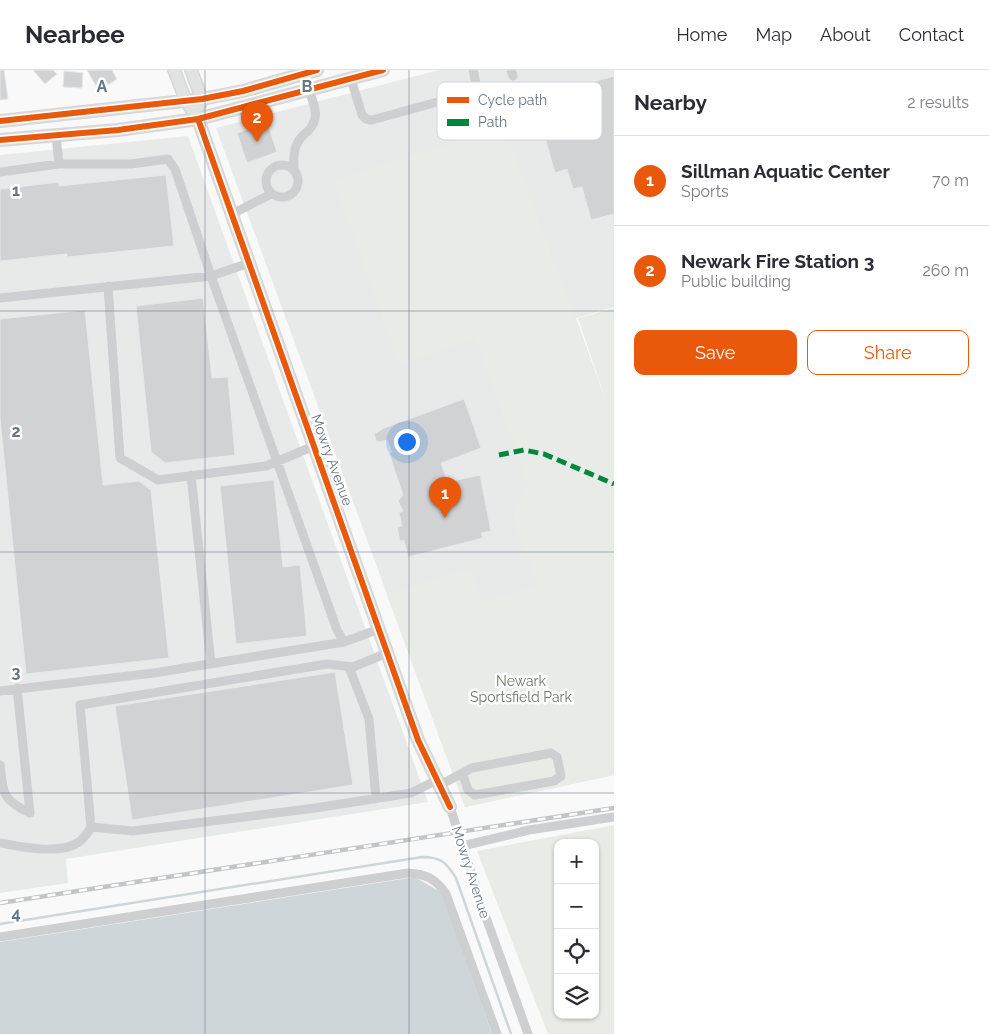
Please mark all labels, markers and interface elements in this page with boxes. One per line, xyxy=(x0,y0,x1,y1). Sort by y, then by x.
text: Nearbee xyxy=(25,20,125,49)
text: Home xyxy=(676,24,727,45)
text: Map xyxy=(755,24,792,45)
text: About xyxy=(820,24,871,45)
text: Contact xyxy=(899,24,964,45)
text: A xyxy=(97,77,108,96)
text: B xyxy=(302,77,313,96)
legend xyxy=(437,82,602,140)
text: Nearby xyxy=(634,90,707,115)
text: Cycle path xyxy=(478,92,547,108)
text: 2 results xyxy=(907,93,969,112)
pin: 2 xyxy=(241,101,273,142)
text: Path xyxy=(478,114,507,130)
text: Sillman Aquatic Center xyxy=(681,160,890,182)
text: 1 xyxy=(646,171,654,190)
text: 70 m xyxy=(932,171,969,190)
text: 1 xyxy=(12,181,20,200)
text: Sports xyxy=(681,182,729,201)
text: Newark Fire Station 3 xyxy=(681,250,874,272)
text: 2 xyxy=(645,261,655,280)
text: 260 m xyxy=(922,261,969,280)
text: Public building xyxy=(681,272,791,291)
button: Save xyxy=(634,330,797,375)
button: Share xyxy=(807,330,969,375)
street label: Mowry Avenue xyxy=(308,412,356,508)
text: 2 xyxy=(11,422,21,441)
your location xyxy=(394,429,420,455)
pin: 1 xyxy=(429,477,461,518)
text: 3 xyxy=(12,663,21,682)
park label: Newark Sportsfield Park xyxy=(470,673,572,705)
street label: Mowry Avenue xyxy=(449,824,493,920)
map controls xyxy=(554,839,599,1019)
button: + xyxy=(554,839,599,884)
button: − xyxy=(554,884,599,929)
text: 4 xyxy=(11,904,21,923)
button: locate xyxy=(554,929,599,974)
button: layers xyxy=(554,974,599,1019)

